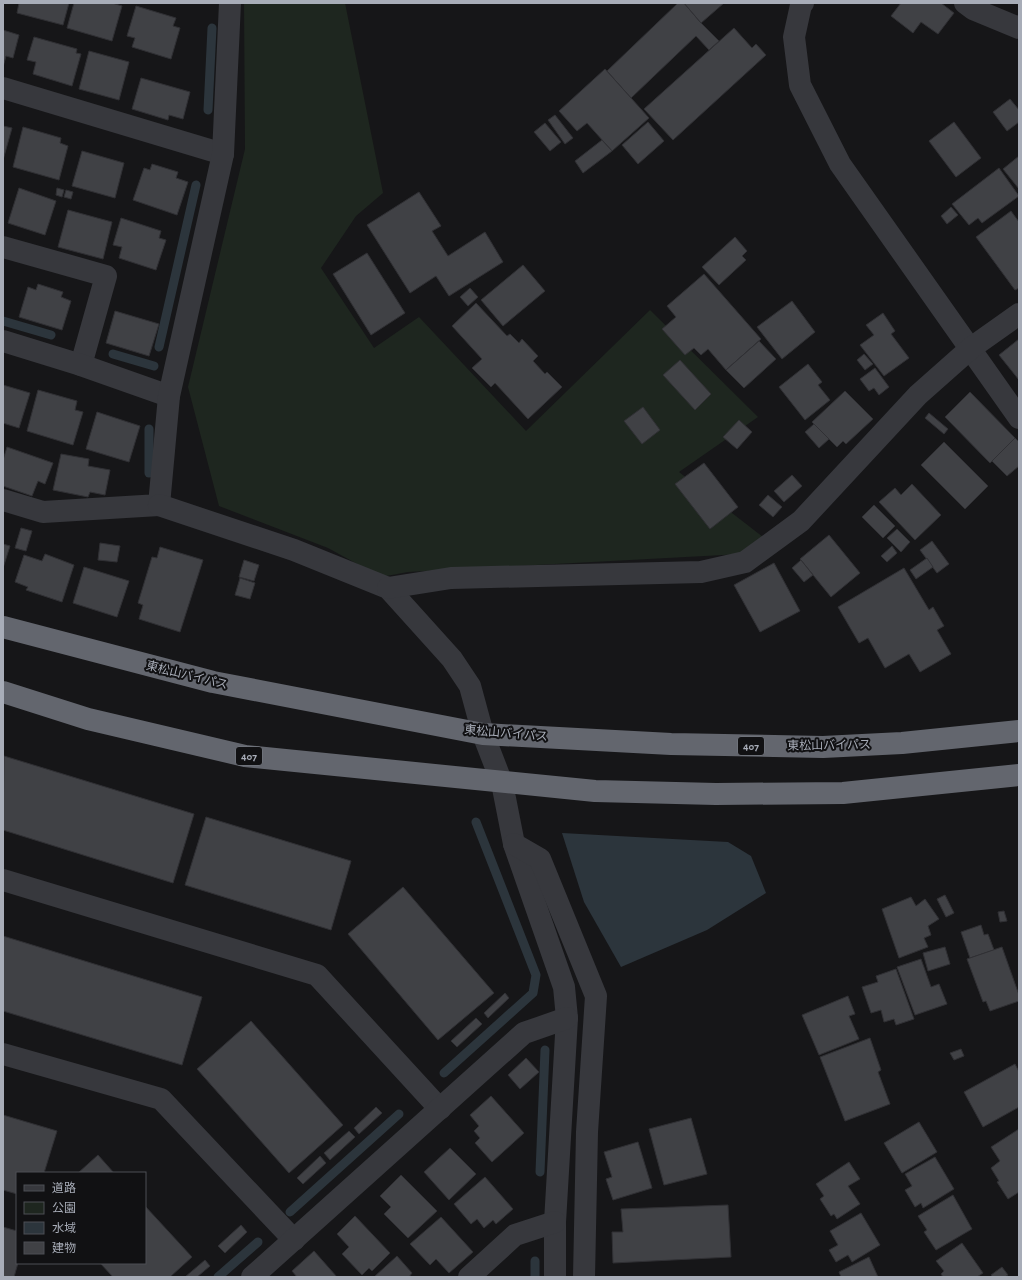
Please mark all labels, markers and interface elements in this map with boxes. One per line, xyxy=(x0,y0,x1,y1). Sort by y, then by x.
street label: 東松山バイパス xyxy=(145,659,229,691)
street label: 東松山バイパス xyxy=(464,723,548,743)
road number: 407 xyxy=(738,737,764,755)
street label: 東松山バイパス xyxy=(787,738,871,752)
road number: 407 xyxy=(236,747,262,765)
legend xyxy=(16,1172,146,1264)
text: 道路 xyxy=(52,1181,76,1194)
text: 公園 xyxy=(52,1202,76,1214)
text: 水域 xyxy=(52,1222,76,1234)
text: 建物 xyxy=(52,1241,76,1254)

